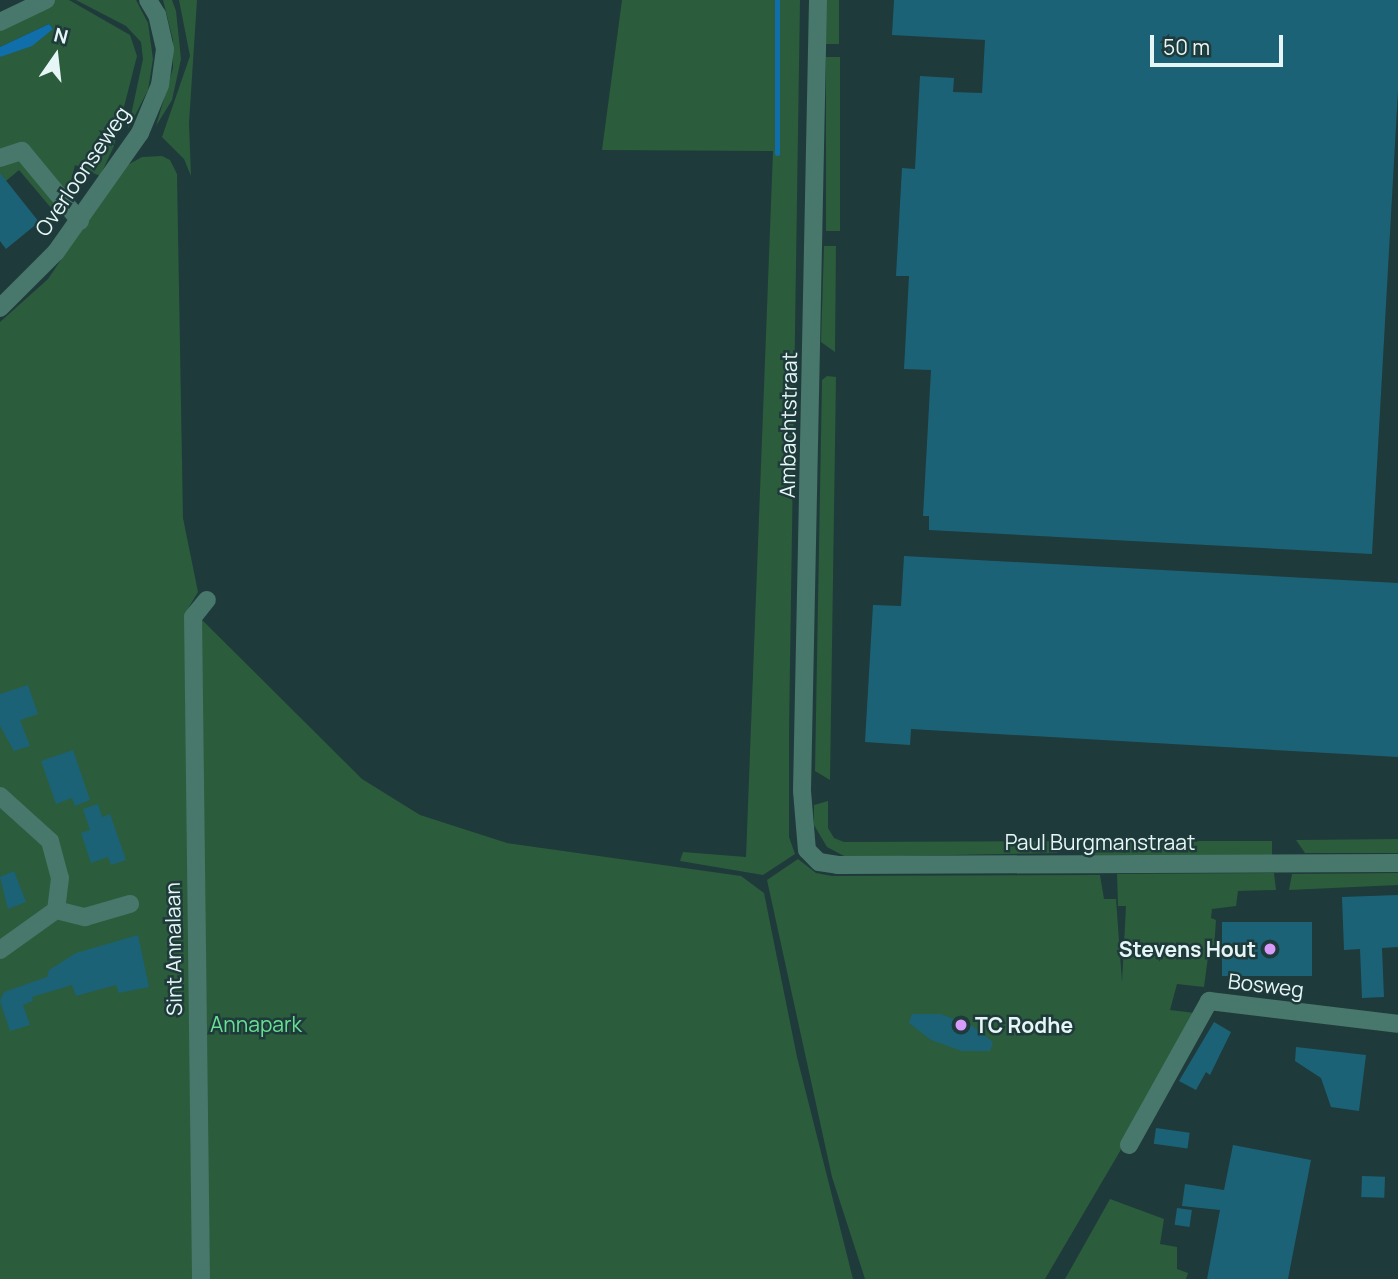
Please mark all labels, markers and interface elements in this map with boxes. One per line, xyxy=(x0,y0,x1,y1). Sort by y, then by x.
north arrow xyxy=(21,21,91,91)
text: N xyxy=(51,21,71,50)
scale bar xyxy=(1153,21,1286,65)
text: 50 m xyxy=(1163,33,1210,61)
street label: Overloonseweg xyxy=(29,101,135,241)
street label: Ambachtstraat xyxy=(774,352,802,498)
street label: Paul Burgmanstraat xyxy=(1005,829,1195,855)
street label: Sint Annalaan xyxy=(159,882,187,1016)
place label: Stevens Hout xyxy=(1119,936,1256,962)
marker: Stevens Hout xyxy=(1262,941,1278,957)
street label: Bosweg xyxy=(1227,968,1305,1002)
park label: Annapark xyxy=(210,1011,302,1037)
place label: TC Rodhe xyxy=(975,1012,1073,1038)
marker: TC Rodhe xyxy=(953,1017,969,1033)

